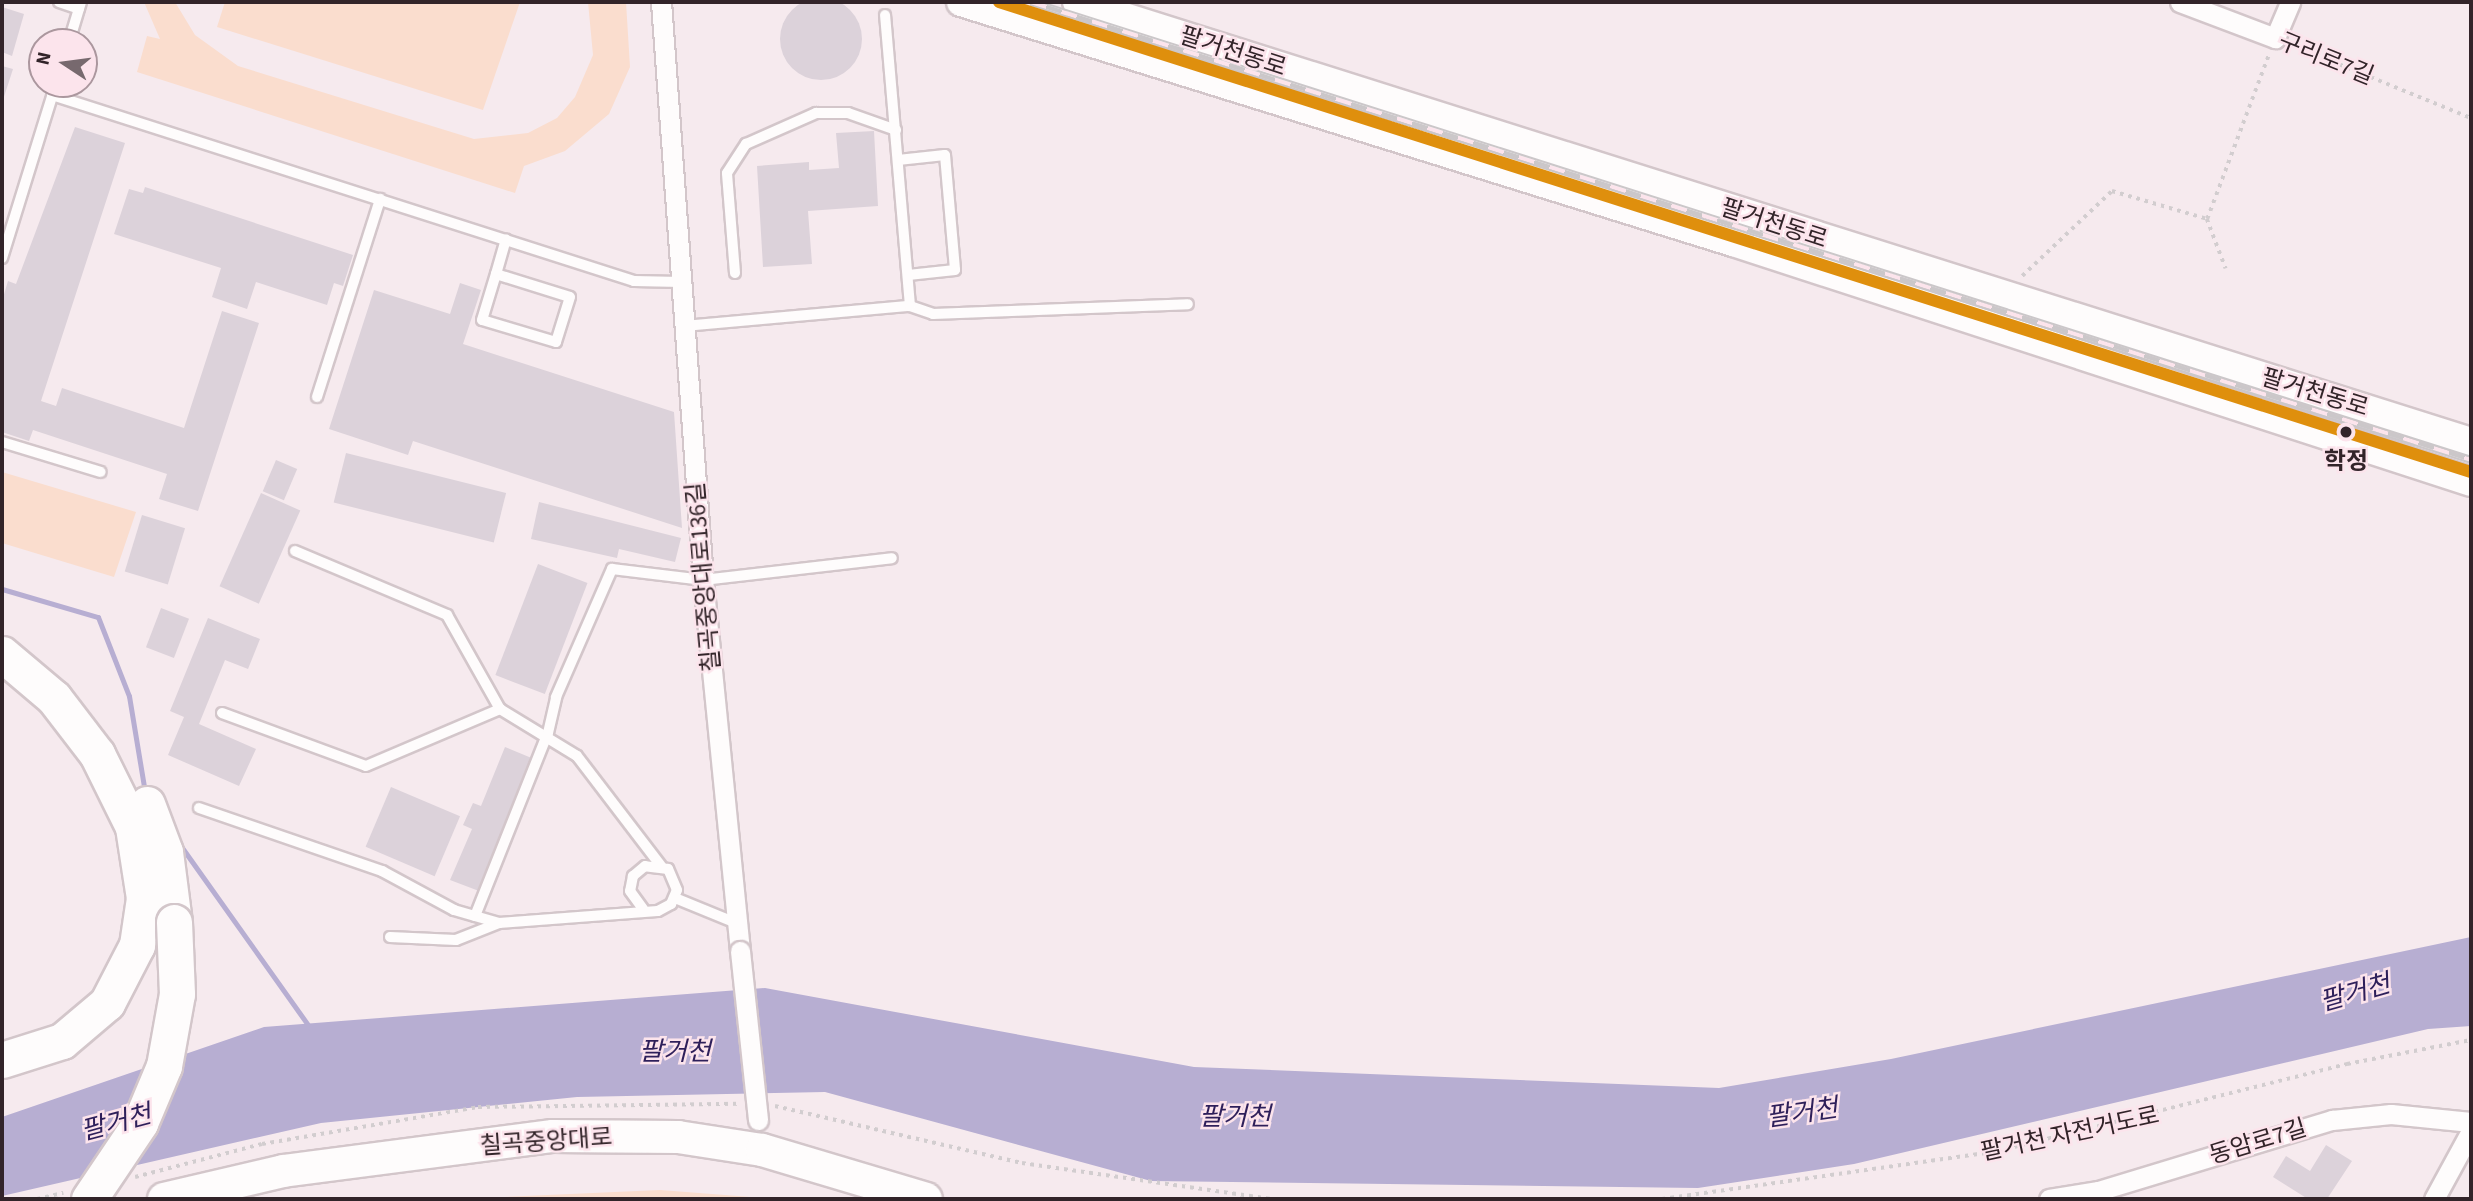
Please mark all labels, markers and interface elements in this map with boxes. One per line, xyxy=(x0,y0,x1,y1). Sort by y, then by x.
street label: 팔거천동로 xyxy=(1176,21,1290,83)
street label: 구리로7길 xyxy=(2274,27,2378,91)
north arrow xyxy=(28,28,98,98)
text: N xyxy=(29,49,59,68)
street label: 팔거천동로 xyxy=(1717,193,1831,255)
street label: 팔거천동로 xyxy=(2258,363,2372,423)
marker: 학정 xyxy=(2334,420,2358,444)
place label: 학정 xyxy=(2324,448,2368,476)
street label: 칠곡중앙대로136길 xyxy=(681,481,727,673)
water label: 팔거천 xyxy=(2316,968,2394,1018)
water label: 팔거천 xyxy=(639,1036,711,1068)
water label: 팔거천 xyxy=(1764,1093,1840,1133)
water label: 팔거천 xyxy=(77,1099,155,1147)
water label: 팔거천 xyxy=(1199,1101,1271,1133)
street label: 팔거천 자전거도로 xyxy=(1978,1101,2162,1167)
street label: 동암로7길 xyxy=(2206,1114,2310,1170)
street label: 칠곡중앙대로 xyxy=(479,1123,613,1161)

